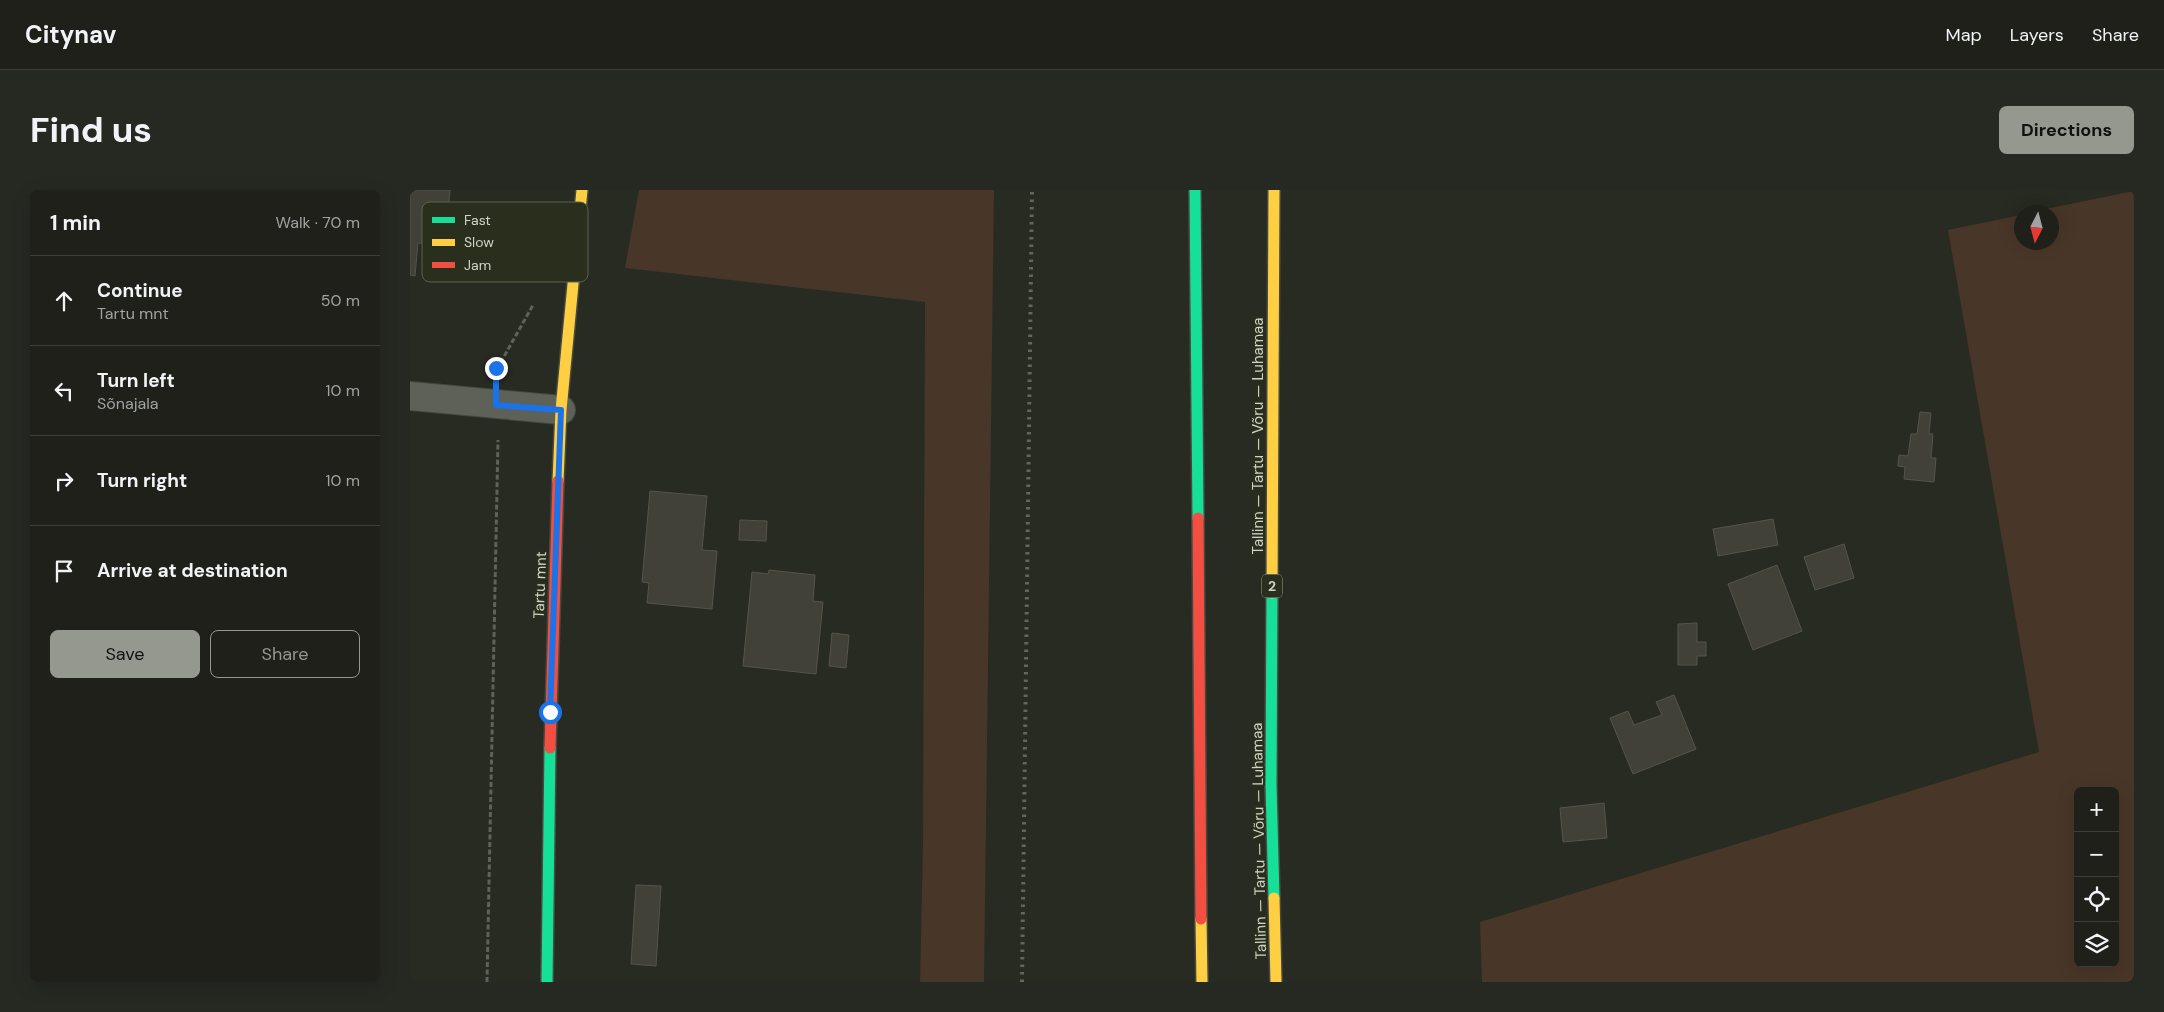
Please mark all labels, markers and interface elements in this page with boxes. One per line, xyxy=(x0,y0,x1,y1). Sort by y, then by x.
text: Citynav xyxy=(25,19,116,50)
text: Map xyxy=(1946,23,1982,47)
text: Layers xyxy=(2010,23,2064,47)
text: Share xyxy=(2092,23,2139,47)
button: Directions xyxy=(1999,106,2134,154)
text: Find us xyxy=(30,107,152,153)
legend xyxy=(422,202,588,282)
north arrow xyxy=(2014,205,2059,250)
text: 1 min xyxy=(50,209,101,237)
text: Fast xyxy=(464,211,491,229)
text: Walk · 70 m xyxy=(276,212,360,233)
text: Slow xyxy=(464,233,494,251)
text: Jam xyxy=(464,256,491,274)
text: Continue xyxy=(97,278,183,303)
icon: ahead xyxy=(50,287,78,315)
text: 50 m xyxy=(321,290,360,311)
text: Tartu mnt xyxy=(97,303,169,324)
street label: Tallinn — Tartu — Võru — Luhamaa xyxy=(1248,318,1268,554)
route end xyxy=(485,357,508,380)
text: Turn left xyxy=(97,368,175,393)
icon: left xyxy=(50,377,78,405)
text: 10 m xyxy=(326,380,360,401)
text: Sõnajala xyxy=(97,393,159,414)
icon: right xyxy=(50,467,78,495)
text: Turn right xyxy=(97,468,187,493)
text: 10 m xyxy=(326,470,360,491)
street label: Tartu mnt xyxy=(529,551,551,619)
icon: arrive xyxy=(50,557,78,585)
text: Arrive at destination xyxy=(97,558,288,583)
road number: 2 xyxy=(1262,574,1282,598)
button: Save xyxy=(50,630,200,678)
button: Share xyxy=(210,630,360,678)
route start xyxy=(539,701,562,724)
street label: Tallinn — Tartu — Võru — Luhamaa xyxy=(1247,722,1271,960)
map controls xyxy=(2074,787,2119,967)
button: + xyxy=(2074,787,2119,832)
button: − xyxy=(2074,832,2119,877)
button: locate xyxy=(2074,877,2119,922)
button: layers xyxy=(2074,922,2119,967)

